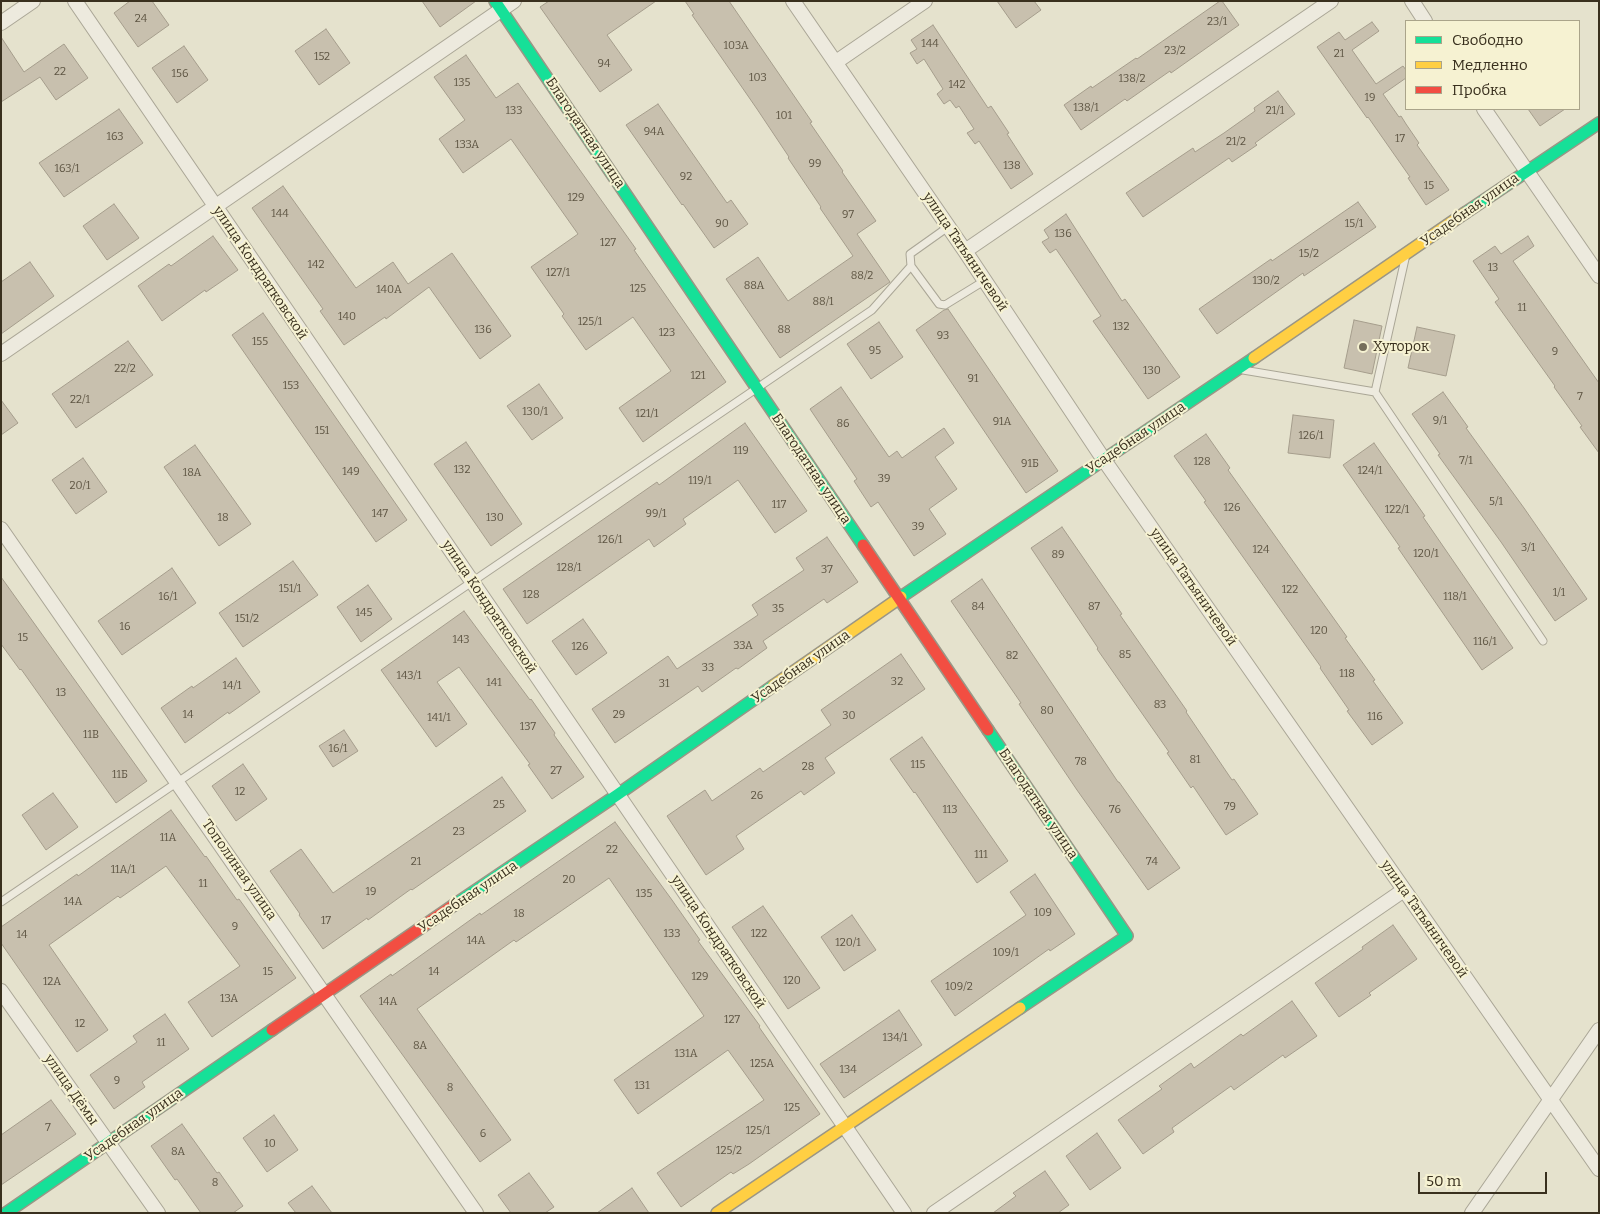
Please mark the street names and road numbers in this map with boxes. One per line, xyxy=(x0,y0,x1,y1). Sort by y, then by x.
street label: Благодатная улица xyxy=(542,74,628,192)
street label: Усадебная улица xyxy=(1418,170,1522,250)
street label: улица Татьяничевой xyxy=(919,189,1011,315)
street label: улица Кондратковской xyxy=(209,203,311,343)
street label: Усадебная улица xyxy=(1083,399,1189,477)
street label: Благодатная улица xyxy=(768,410,854,528)
street label: улица Татьяничевой xyxy=(1146,525,1240,649)
street label: улица Кондратковской xyxy=(438,537,540,677)
street label: Усадебная улица xyxy=(749,627,853,707)
street label: Благодатная улица xyxy=(995,745,1081,863)
street label: Тополиная улица xyxy=(198,816,280,924)
street label: улица Татьяничевой xyxy=(1377,857,1471,981)
street label: Усадебная улица xyxy=(415,858,521,936)
street label: улица Кондратковской xyxy=(667,872,769,1012)
street label: улица Дёмы xyxy=(40,1051,102,1129)
street label: Усадебная улица xyxy=(82,1085,186,1165)

